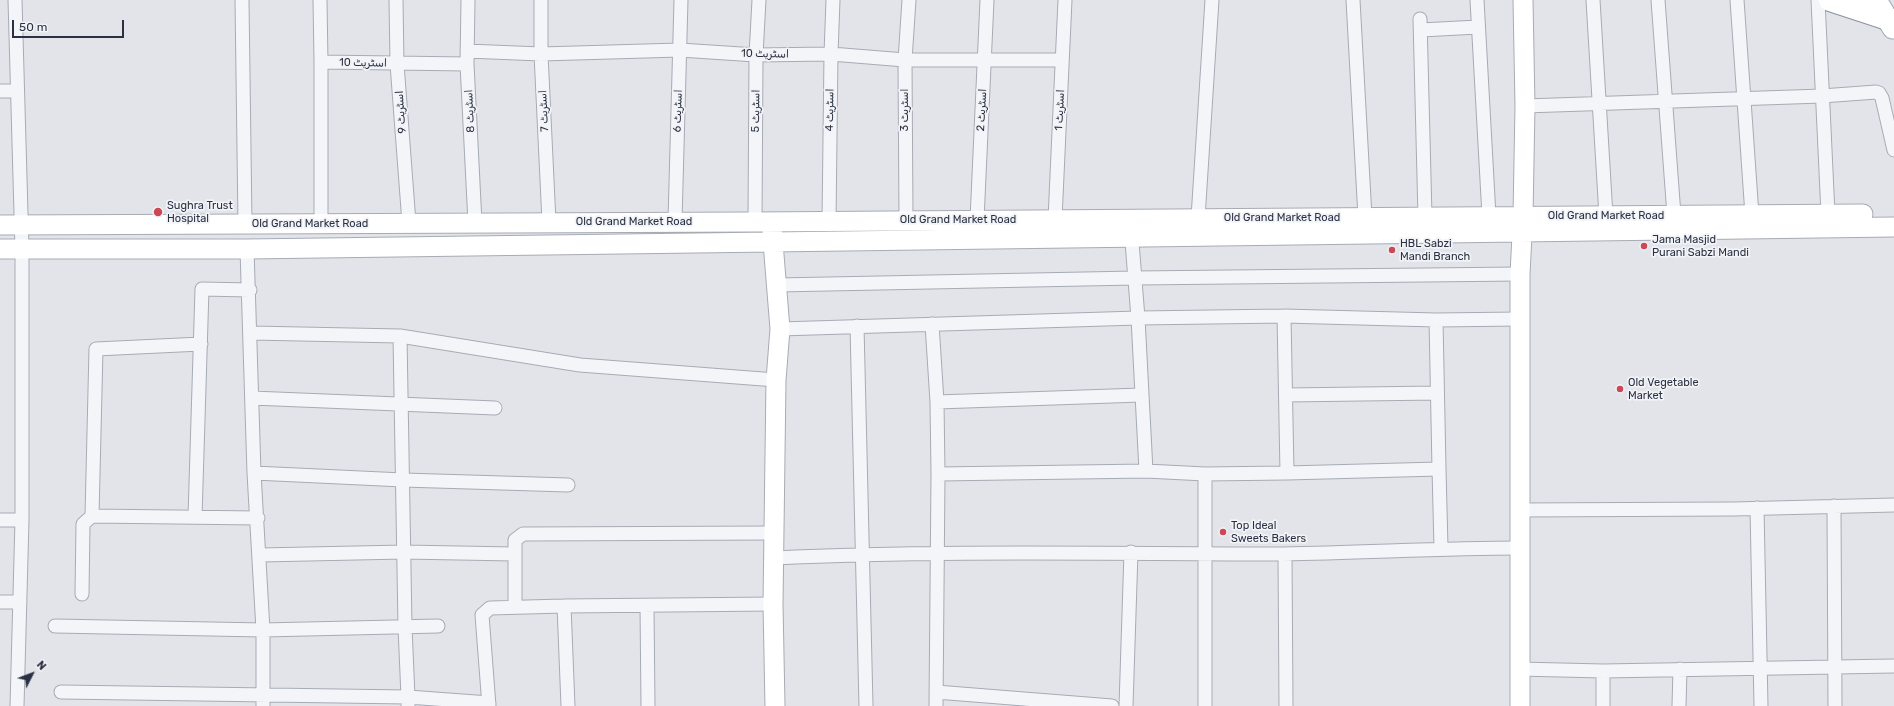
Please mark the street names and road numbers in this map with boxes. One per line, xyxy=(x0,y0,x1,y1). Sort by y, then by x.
street label: اسٹریٹ 10 xyxy=(741,47,789,61)
street label: اسٹریٹ 10 xyxy=(339,56,387,70)
street label: اسٹریٹ 4 xyxy=(823,88,837,132)
street label: اسٹریٹ 2 xyxy=(974,88,990,132)
street label: اسٹریٹ 8 xyxy=(462,89,478,133)
street label: اسٹریٹ 6 xyxy=(671,89,685,133)
street label: اسٹریٹ 5 xyxy=(749,89,763,133)
street label: اسٹریٹ 3 xyxy=(898,89,912,131)
street label: اسٹریٹ 1 xyxy=(1052,89,1068,131)
street label: اسٹریٹ 9 xyxy=(393,90,409,134)
street label: اسٹریٹ 7 xyxy=(536,90,552,132)
street label: Old Grand Market Road xyxy=(1548,209,1664,223)
street label: Old Grand Market Road xyxy=(1224,211,1340,225)
street label: Old Grand Market Road xyxy=(900,213,1016,227)
street label: Old Grand Market Road xyxy=(576,215,692,229)
street label: Old Grand Market Road xyxy=(252,217,368,231)

